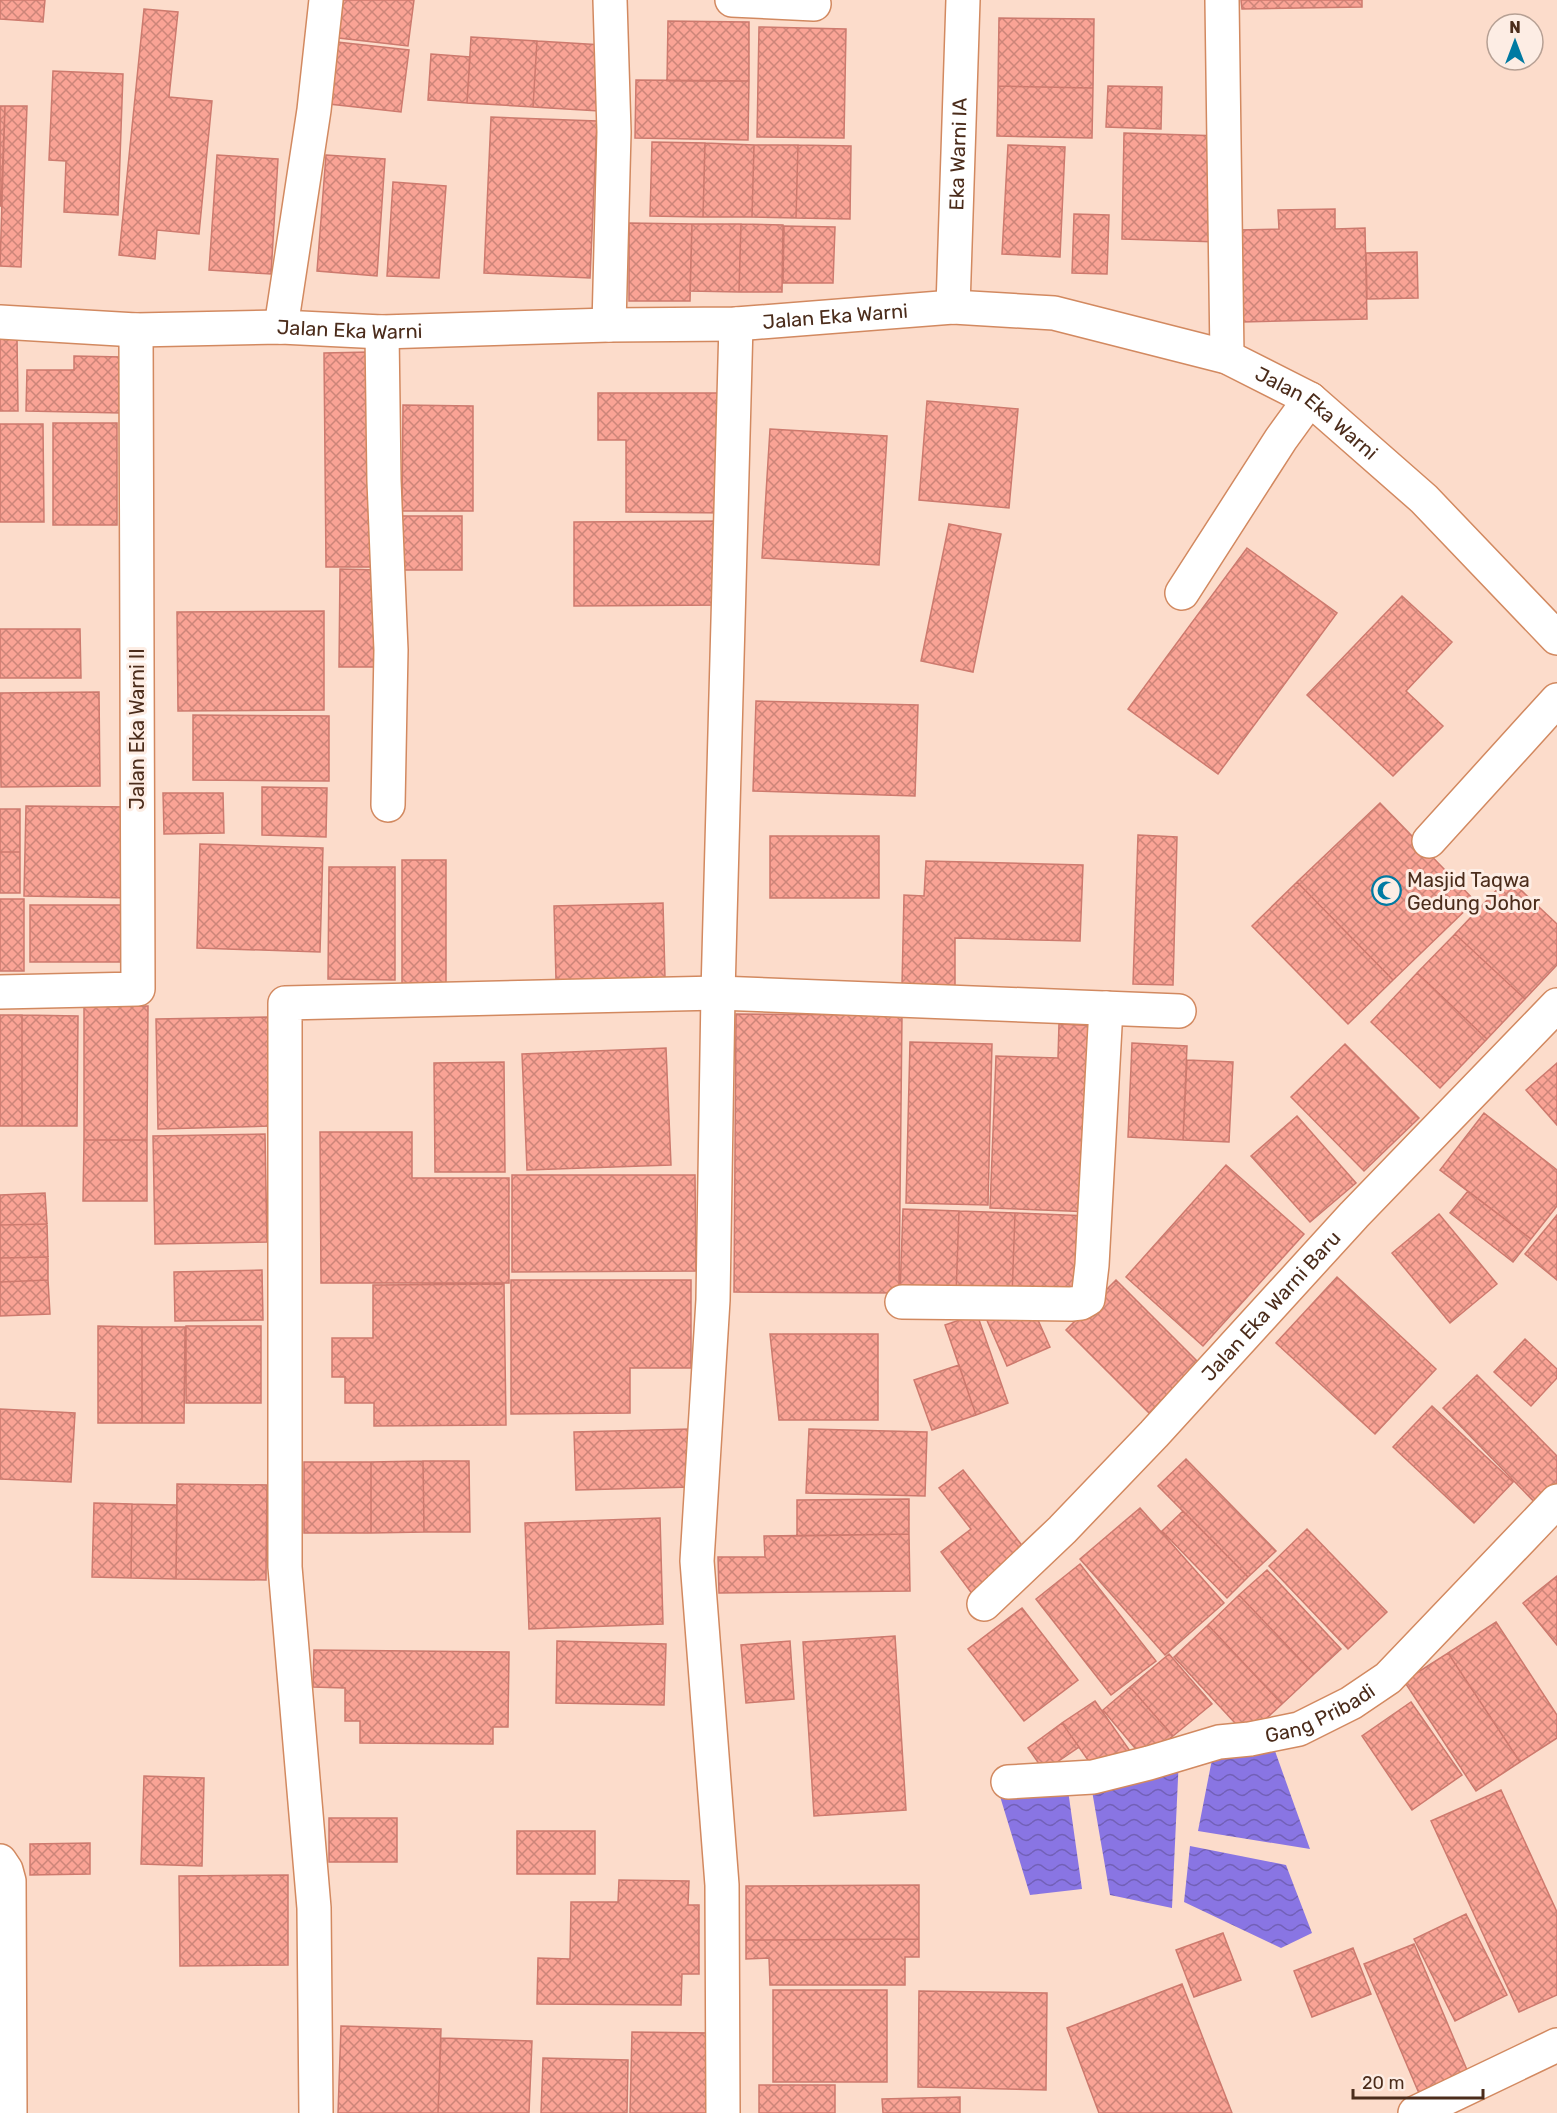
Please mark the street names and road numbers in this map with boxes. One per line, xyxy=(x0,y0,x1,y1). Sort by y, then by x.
street label: Eka Warni IA xyxy=(944,97,972,211)
street label: Jalan Eka Warni xyxy=(762,299,909,334)
street label: Jalan Eka Warni xyxy=(276,315,423,344)
street label: Jalan Eka Warni xyxy=(1251,361,1383,465)
street label: Jalan Eka Warni II xyxy=(125,648,149,810)
street label: Jalan Eka Warni Baru xyxy=(1197,1226,1346,1386)
street label: Gang Pribadi xyxy=(1263,1678,1379,1748)

